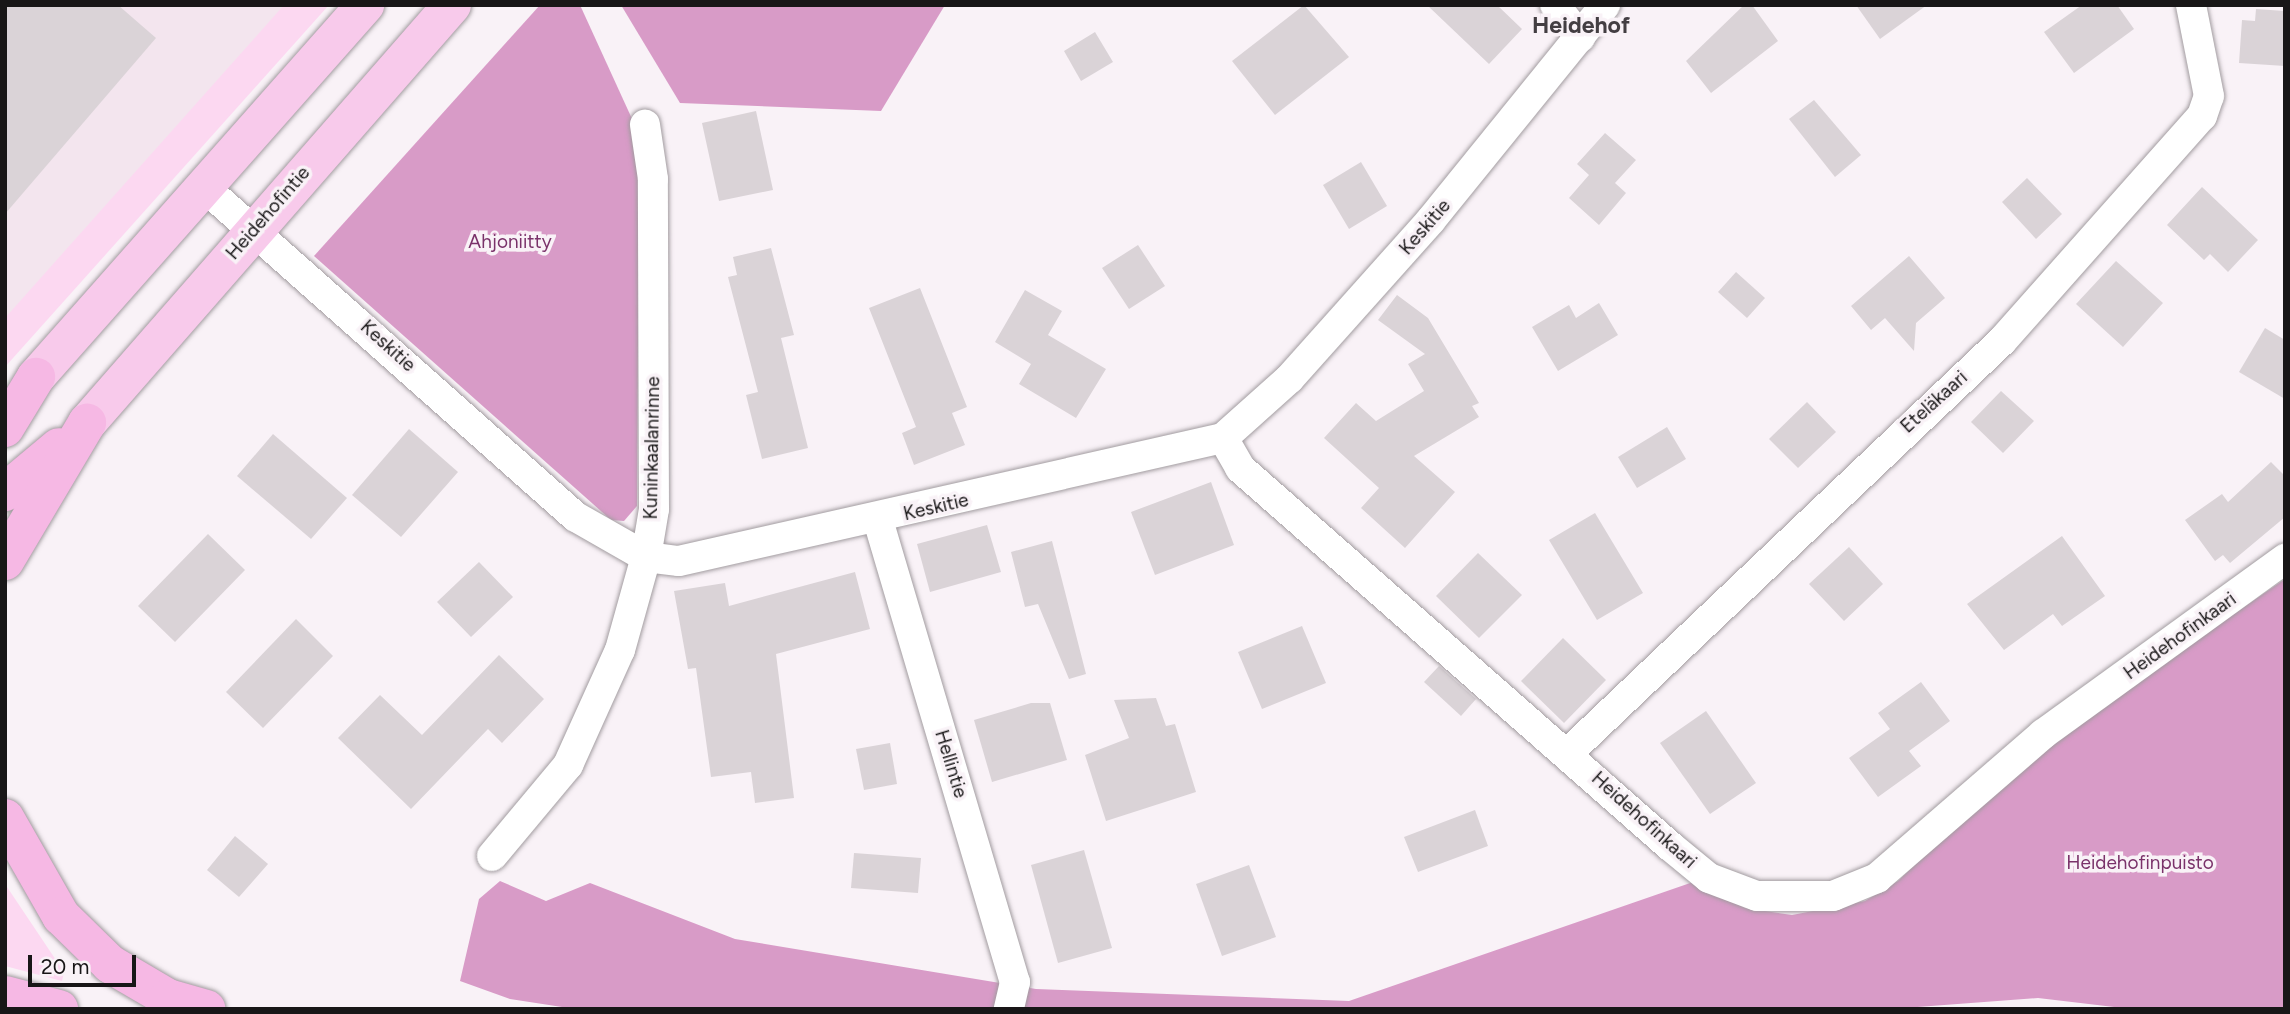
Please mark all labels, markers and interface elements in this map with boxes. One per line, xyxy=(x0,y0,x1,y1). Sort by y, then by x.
district label: Heidehof xyxy=(1532,11,1630,39)
street label: Heidehofintie xyxy=(221,162,315,264)
street label: Keskitie xyxy=(1395,195,1455,259)
park label: Ahjoniitty xyxy=(468,231,552,253)
street label: Keskitie xyxy=(356,315,420,377)
street label: Eteläkaari xyxy=(1896,366,1972,438)
street label: Kuninkaalanrinne xyxy=(639,376,665,520)
street label: Keskitie xyxy=(901,488,971,526)
street label: Heidehofinkaari xyxy=(2119,588,2241,684)
street label: Hellintie xyxy=(930,727,972,801)
street label: Heidehofinkaari xyxy=(1587,767,1701,873)
park label: Heidehofinpuisto xyxy=(2066,852,2214,874)
scale bar xyxy=(32,940,140,984)
text: 20 m xyxy=(41,954,89,979)

